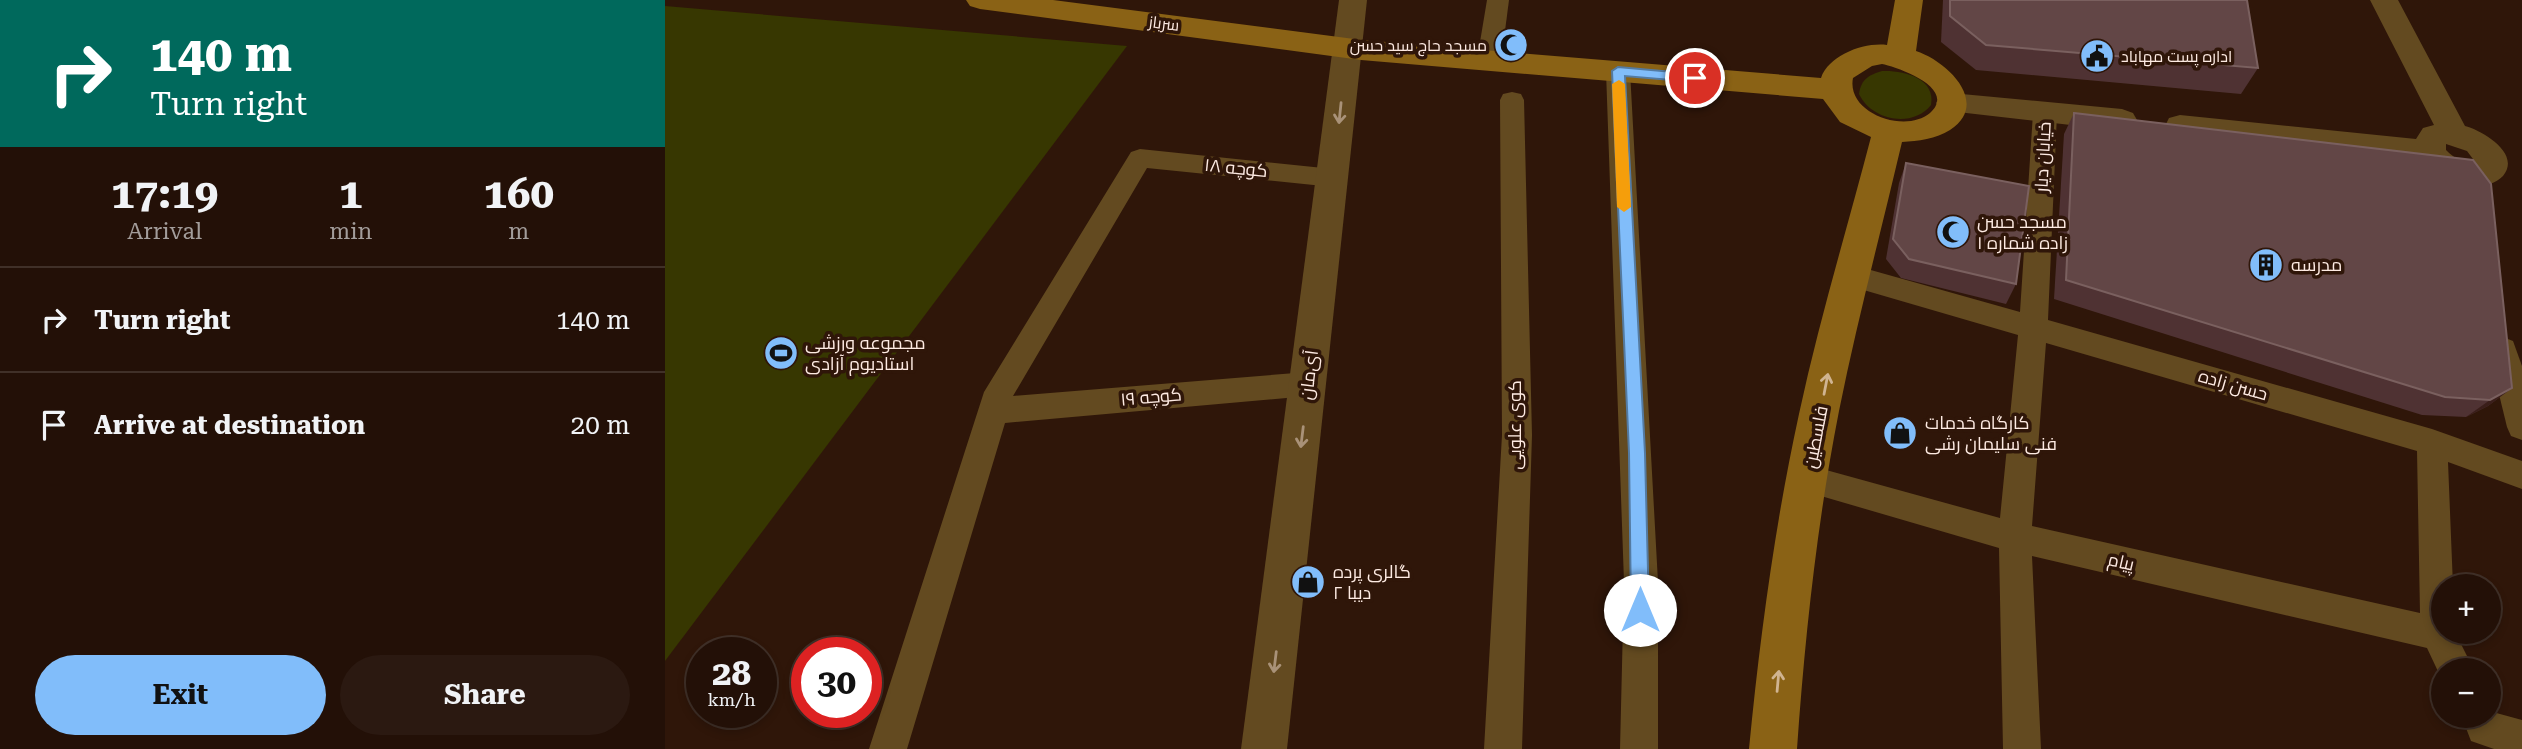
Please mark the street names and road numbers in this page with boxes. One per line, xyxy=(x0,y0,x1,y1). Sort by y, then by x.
street label: سرباز xyxy=(1146,12,1180,35)
street label: خیابان دیار xyxy=(2030,121,2056,194)
street label: کوچه ۱۸ xyxy=(1203,154,1269,183)
street label: آی‌مان xyxy=(1295,349,1323,401)
street label: حسن زاده xyxy=(2196,365,2270,405)
street label: کوی علویی xyxy=(1504,380,1526,470)
street label: کوچه ۱۹ xyxy=(1119,383,1183,412)
street label: فلسطین xyxy=(1799,404,1833,470)
street label: پیام xyxy=(2105,548,2137,577)

